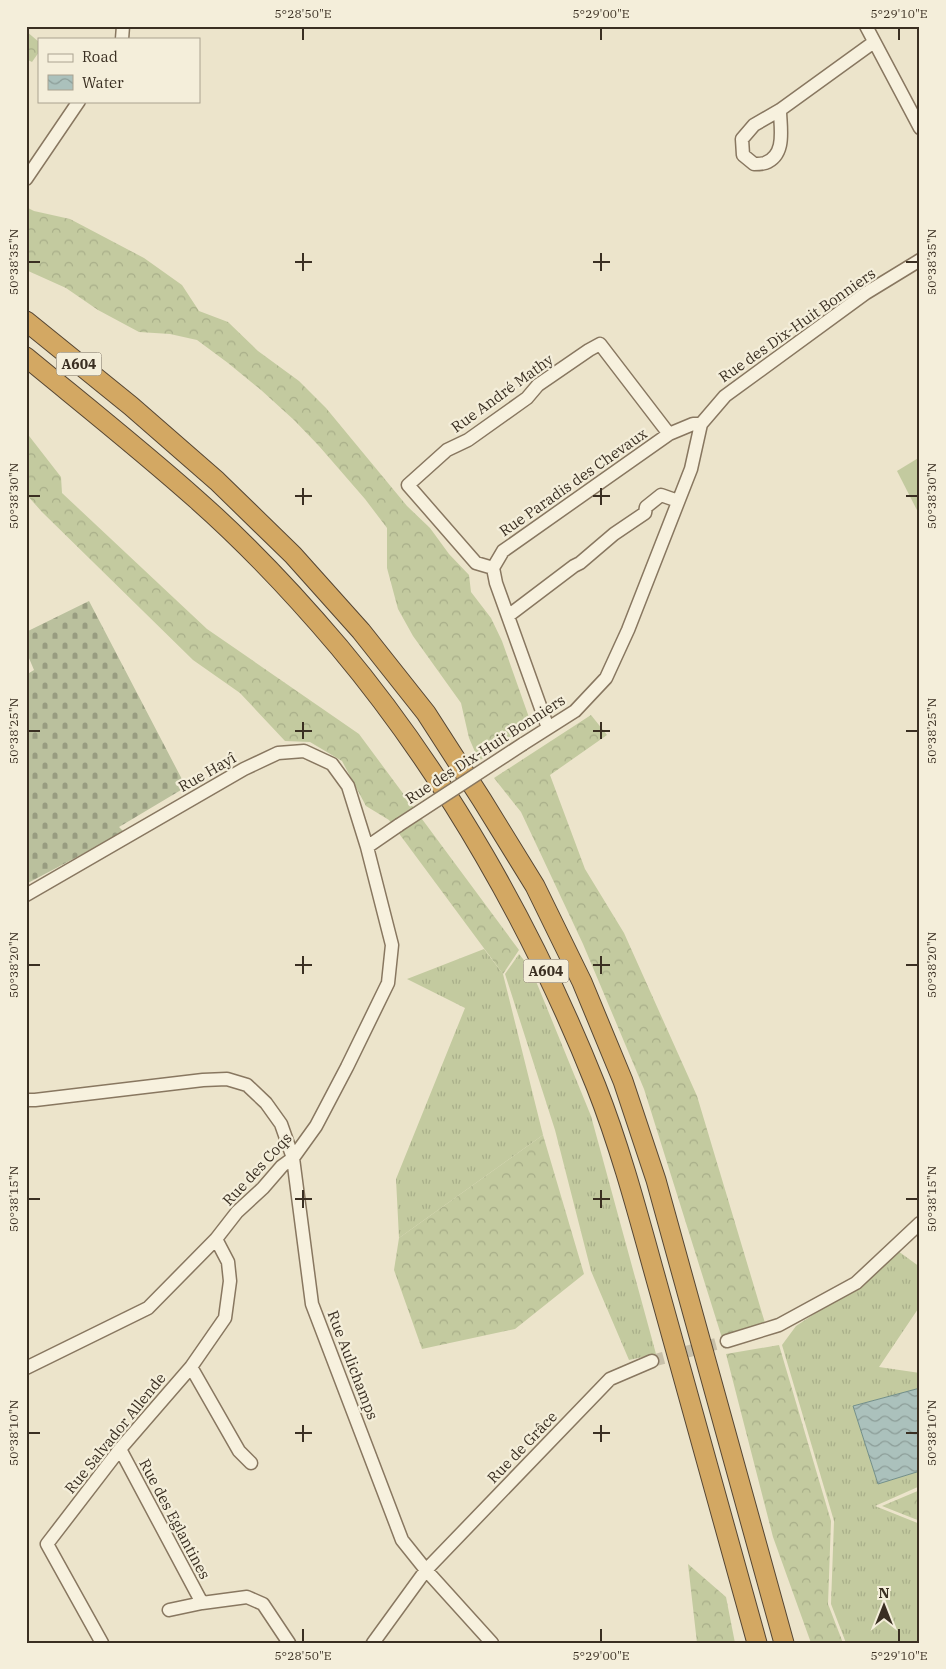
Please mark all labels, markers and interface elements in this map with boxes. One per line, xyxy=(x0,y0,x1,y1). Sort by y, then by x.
text: 5°28'50"E xyxy=(274,6,332,21)
text: 5°29'00"E xyxy=(572,6,630,21)
text: 5°29'10"E xyxy=(870,6,928,21)
legend xyxy=(38,38,200,102)
text: Road xyxy=(82,47,118,66)
text: Water xyxy=(82,73,124,92)
text: 50°38'35"N xyxy=(6,229,21,295)
text: 50°38'35"N xyxy=(924,229,939,295)
street label: Rue des Dix-Huit Bonniers xyxy=(715,264,879,386)
street label: Rue André Mathy xyxy=(447,350,557,436)
road number: A604 xyxy=(56,352,102,376)
street label: Rue Paradis des Chevaux xyxy=(495,424,651,540)
text: 50°38'30"N xyxy=(6,463,21,529)
text: 50°38'30"N xyxy=(924,463,939,529)
street label: Rue des Dix-Huit Bonniers xyxy=(401,690,569,808)
text: 50°38'25"N xyxy=(6,698,21,764)
text: 50°38'25"N xyxy=(924,698,939,764)
street label: Rue Hayî xyxy=(175,748,239,796)
text: 50°38'20"N xyxy=(6,932,21,998)
text: 50°38'20"N xyxy=(924,932,939,998)
road number: A604 xyxy=(524,959,568,982)
street label: Rue des Coqs xyxy=(218,1128,296,1210)
text: 50°38'15"N xyxy=(6,1166,21,1232)
text: 50°38'15"N xyxy=(924,1166,939,1232)
street label: Rue Aulichamps xyxy=(323,1308,383,1422)
street label: Rue Salvador Allende xyxy=(60,1369,170,1497)
text: 50°38'10"N xyxy=(6,1400,21,1466)
text: 50°38'10"N xyxy=(924,1400,939,1466)
street label: Rue de Grâce xyxy=(483,1407,561,1487)
street label: Rue des Eglantines xyxy=(135,1456,215,1582)
north arrow xyxy=(858,1582,908,1632)
text: N xyxy=(878,1584,890,1602)
text: 5°28'50"E xyxy=(274,1648,332,1663)
text: 5°29'00"E xyxy=(572,1648,630,1663)
text: 5°29'10"E xyxy=(870,1648,928,1663)

